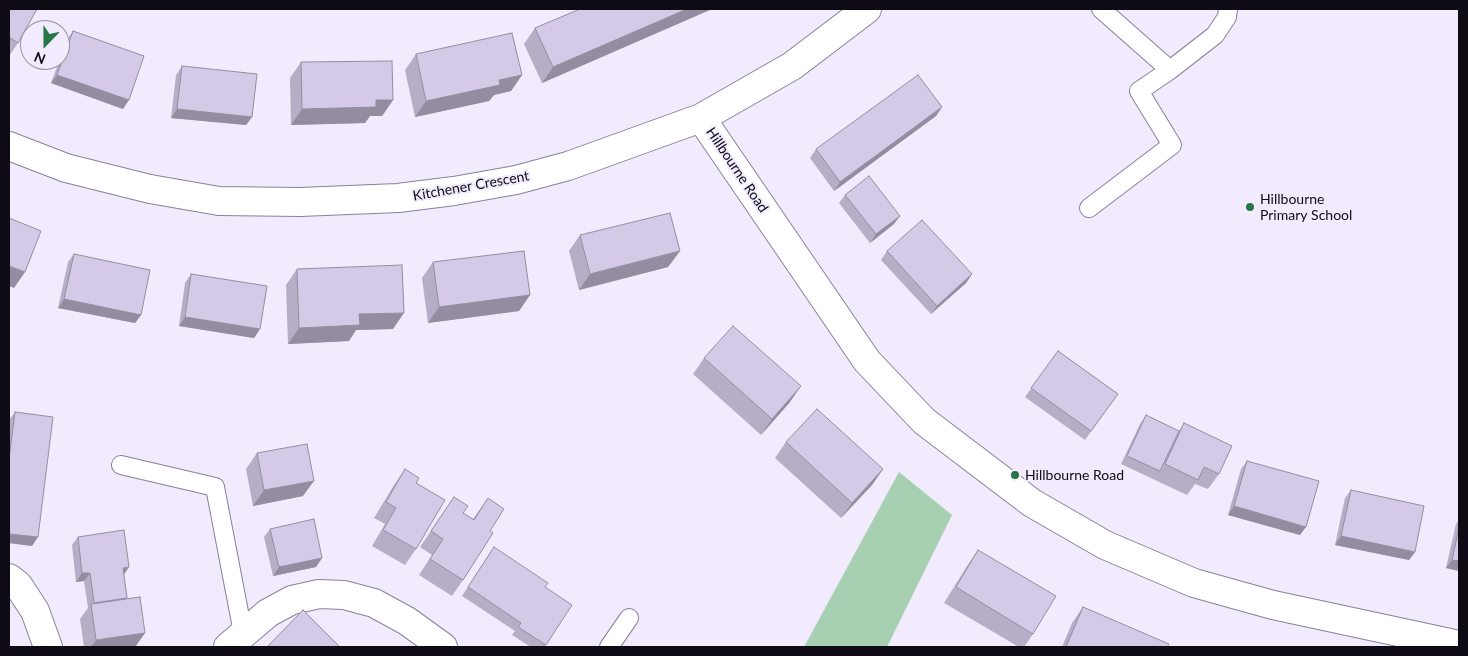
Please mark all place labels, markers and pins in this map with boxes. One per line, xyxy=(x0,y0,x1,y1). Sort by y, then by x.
place label: Hillbourne Primary School xyxy=(1260,191,1352,223)
marker: Hillbourne Primary School xyxy=(1244,201,1256,213)
place label: Hillbourne Road xyxy=(1025,467,1124,483)
marker: Hillbourne Road xyxy=(1009,469,1021,481)

